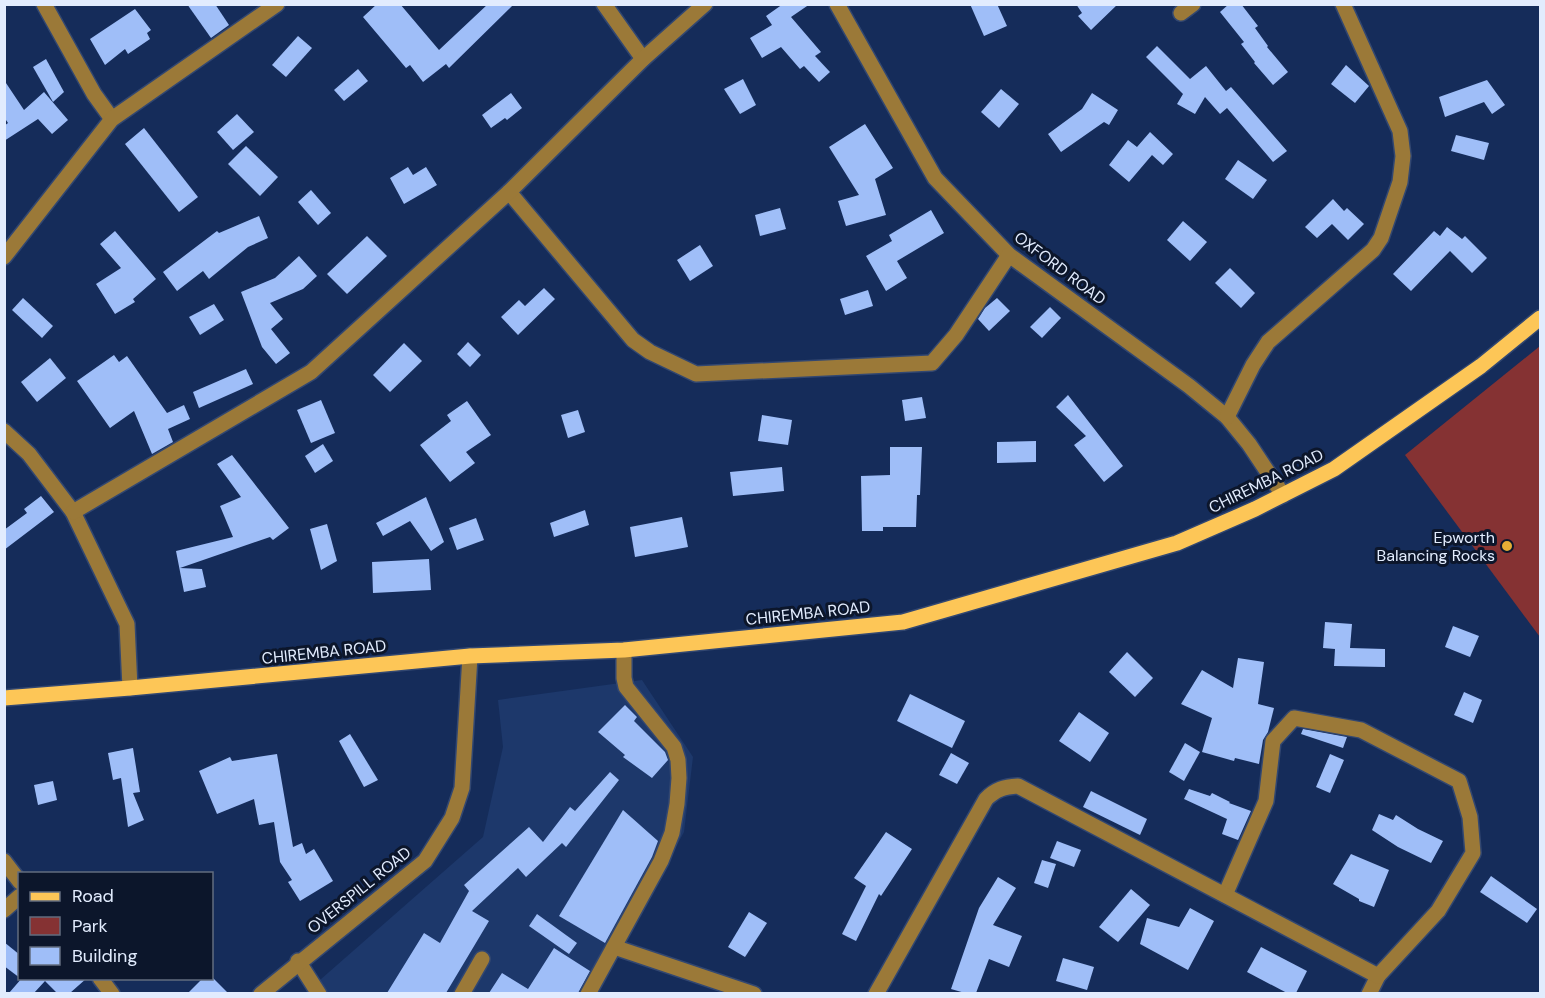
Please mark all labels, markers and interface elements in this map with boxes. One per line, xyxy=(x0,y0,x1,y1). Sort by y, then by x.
street label: OXFORD ROAD xyxy=(1010,227,1110,309)
street label: CHIREMBA ROAD xyxy=(1205,444,1327,518)
place label: Epworth Balancing Rocks xyxy=(1377,527,1495,566)
marker: Epworth Balancing Rocks xyxy=(1500,539,1514,553)
street label: CHIREMBA ROAD xyxy=(745,596,871,630)
street label: CHIREMBA ROAD xyxy=(261,635,387,669)
street label: OVERSPILL ROAD xyxy=(303,842,415,938)
legend xyxy=(18,872,213,980)
text: Road xyxy=(72,884,114,908)
text: Park xyxy=(72,914,108,938)
text: Building xyxy=(72,944,137,968)

